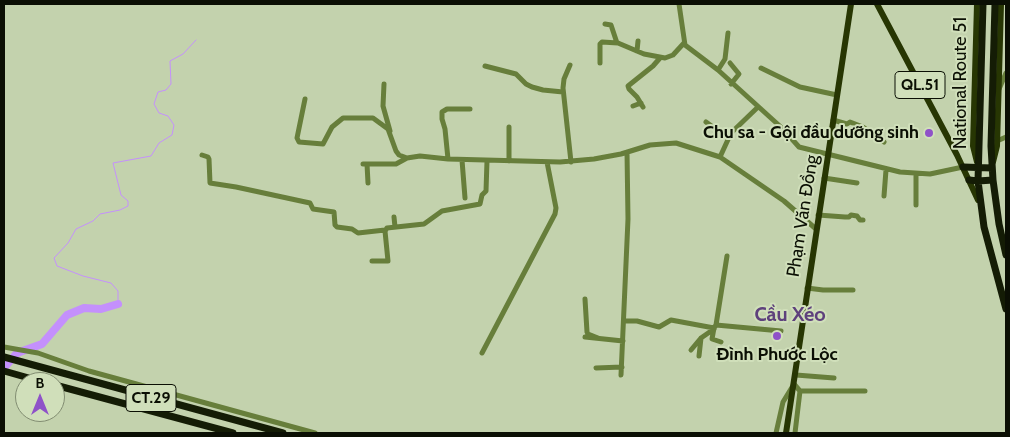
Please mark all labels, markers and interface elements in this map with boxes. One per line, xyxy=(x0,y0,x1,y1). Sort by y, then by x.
street label: National Route 51 xyxy=(950,17,972,149)
road number: QL.51 xyxy=(895,72,945,98)
place label: Chu sa - Gội đầu dưỡng sinh xyxy=(703,122,919,144)
marker: Chu sa - Gội đầu dưỡng sinh xyxy=(923,127,935,139)
street label: Phạm Văn Đồng xyxy=(783,153,823,279)
district label: Cầu Xéo xyxy=(754,303,826,327)
marker: Đình Phước Lộc xyxy=(771,330,783,342)
place label: Đình Phước Lộc xyxy=(716,344,838,366)
north arrow xyxy=(15,372,65,422)
text: B xyxy=(36,374,44,392)
road number: CT.29 xyxy=(126,384,176,412)

